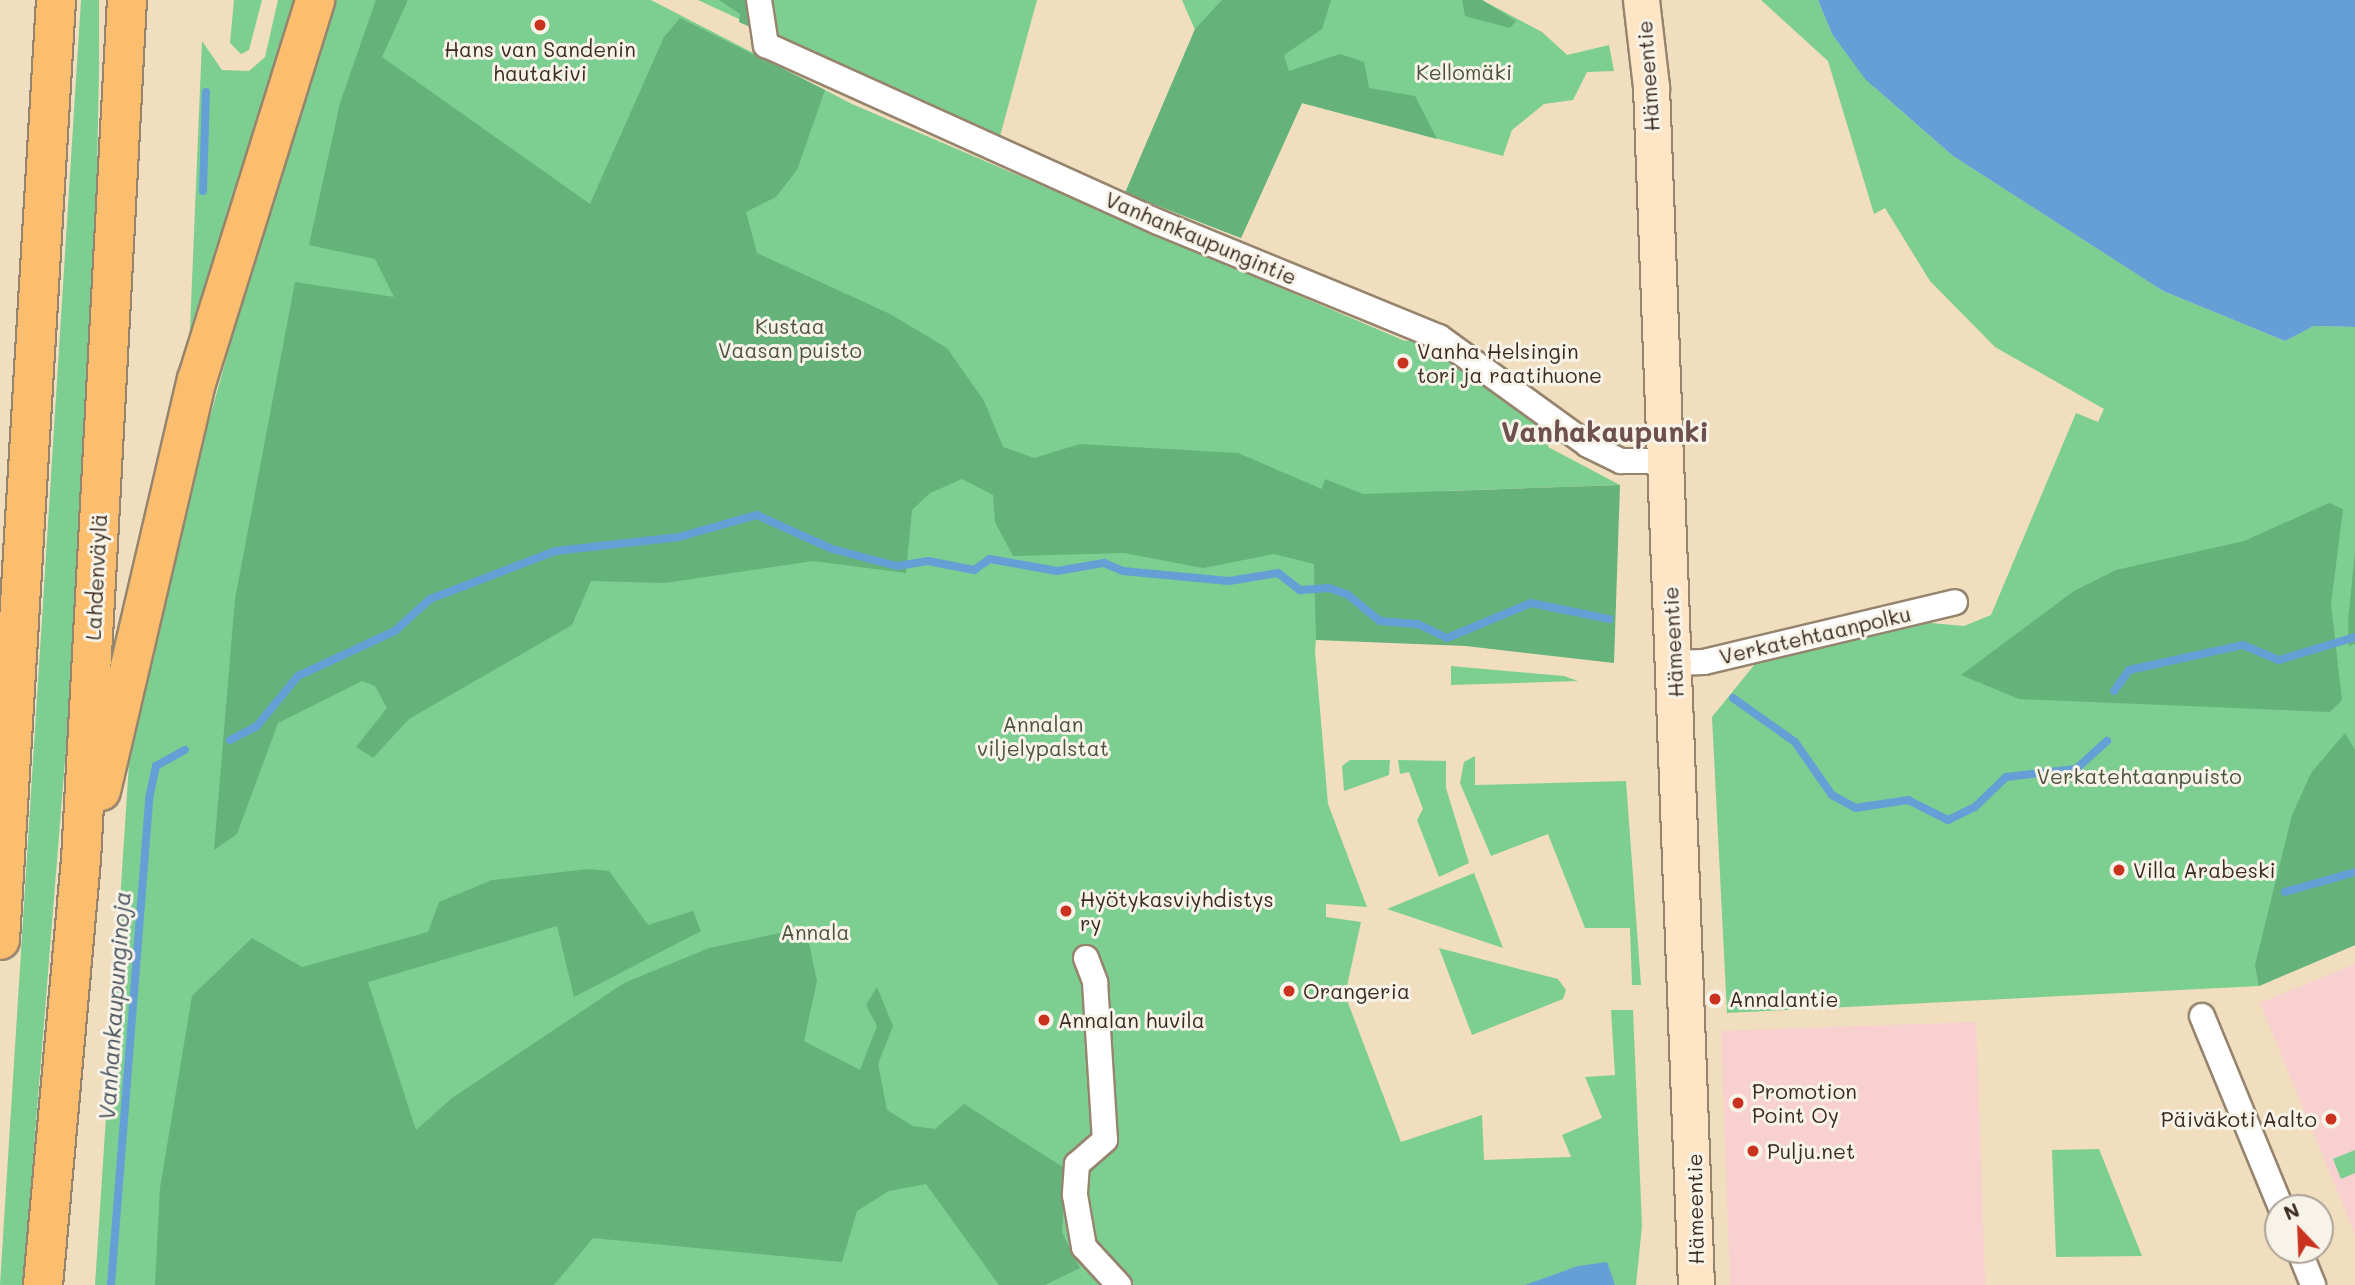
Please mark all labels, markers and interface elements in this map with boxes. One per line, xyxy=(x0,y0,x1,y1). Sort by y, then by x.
marker: Hans van Sandenin hautakivi xyxy=(532,17,548,33)
street label: Hämeentie xyxy=(1632,20,1664,132)
place label: Hans van Sandenin hautakivi xyxy=(444,36,636,86)
park label: Kellomäki xyxy=(1416,59,1512,85)
street label: Vanhankaupungintie xyxy=(1102,186,1300,290)
park label: Kustaa Vaasan puisto xyxy=(718,313,862,363)
place label: Vanha Helsingin tori ja raatihuone xyxy=(1417,338,1602,388)
marker: Vanha Helsingin tori ja raatihuone xyxy=(1395,355,1411,371)
district label: Vanhakaupunki xyxy=(1501,414,1709,448)
street label: Lahdenväylä xyxy=(80,513,112,641)
street label: Hämeentie xyxy=(1658,586,1688,698)
street label: Verkatehtaanpolku xyxy=(1717,601,1913,669)
park label: Annalan viljelypalstat xyxy=(977,711,1109,761)
park label: Verkatehtaanpuisto xyxy=(2036,763,2242,789)
place label: Villa Arabeski xyxy=(2133,857,2276,883)
marker: Villa Arabeski xyxy=(2111,862,2127,878)
place label: Hyötykasviyhdistys ry xyxy=(1080,886,1274,936)
water label: Vanhankaupunginoja xyxy=(92,890,136,1122)
marker: Hyötykasviyhdistys ry xyxy=(1058,903,1074,919)
park label: Annala xyxy=(780,919,850,945)
place label: Orangeria xyxy=(1303,978,1410,1004)
marker: Orangeria xyxy=(1281,983,1297,999)
place label: Annalantie xyxy=(1729,986,1839,1012)
marker: Annalantie xyxy=(1707,991,1723,1007)
place label: Annalan huvila xyxy=(1058,1007,1205,1033)
marker: Annalan huvila xyxy=(1036,1012,1052,1028)
place label: Promotion Point Oy xyxy=(1752,1078,1857,1128)
marker: Promotion Point Oy xyxy=(1730,1095,1746,1111)
place label: Päiväkoti Aalto xyxy=(2161,1106,2317,1132)
marker: Päiväkoti Aalto xyxy=(2323,1111,2339,1127)
place label: Pulju.net xyxy=(1767,1138,1855,1164)
marker: Pulju.net xyxy=(1745,1143,1761,1159)
street label: Hämeentie xyxy=(1681,1153,1709,1265)
north arrow xyxy=(2264,1194,2334,1264)
text: N xyxy=(2280,1197,2303,1225)

